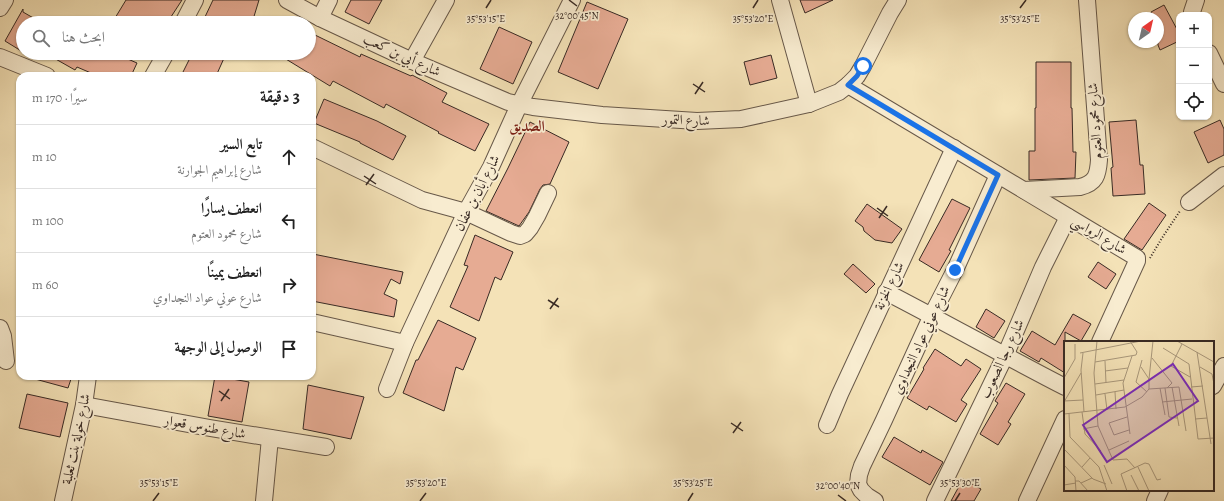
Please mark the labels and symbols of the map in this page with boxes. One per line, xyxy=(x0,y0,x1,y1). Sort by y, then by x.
text: 32°00'45"N xyxy=(555,9,599,22)
text: 35°53'15"E xyxy=(467,12,505,25)
text: 35°53'20"E xyxy=(733,12,773,25)
text: 35°53'25"E xyxy=(1000,12,1040,25)
north arrow xyxy=(1128,12,1164,48)
street label: شارع أبي بن كعب xyxy=(359,28,444,83)
route start xyxy=(854,57,872,75)
street label: شارع محمود العتوم xyxy=(1083,82,1110,160)
street label: شارع التمور xyxy=(660,110,710,132)
district label: الصديق xyxy=(509,116,545,136)
street label: شارع أبان بن عفان xyxy=(449,151,506,235)
street label: شارع الرواسي xyxy=(1066,211,1130,262)
street label: شارع الخزنة xyxy=(869,259,910,314)
route end xyxy=(946,261,964,279)
street label: شارع عوني عواد النجداوي xyxy=(888,283,956,398)
street label: شارع رجا الصعوب xyxy=(975,316,1031,403)
inset map xyxy=(1064,341,1214,491)
street label: شارع خولة بنت ثعلبة xyxy=(57,392,97,487)
street label: شارع طنوس قعوار xyxy=(160,410,247,446)
text: 35°53'15"E xyxy=(140,476,178,489)
text: 35°53'20"E xyxy=(406,476,446,489)
text: 35°53'25"E xyxy=(673,476,713,489)
text: 35°53'30"E xyxy=(940,476,980,489)
text: 32°00'40"N xyxy=(816,479,860,492)

